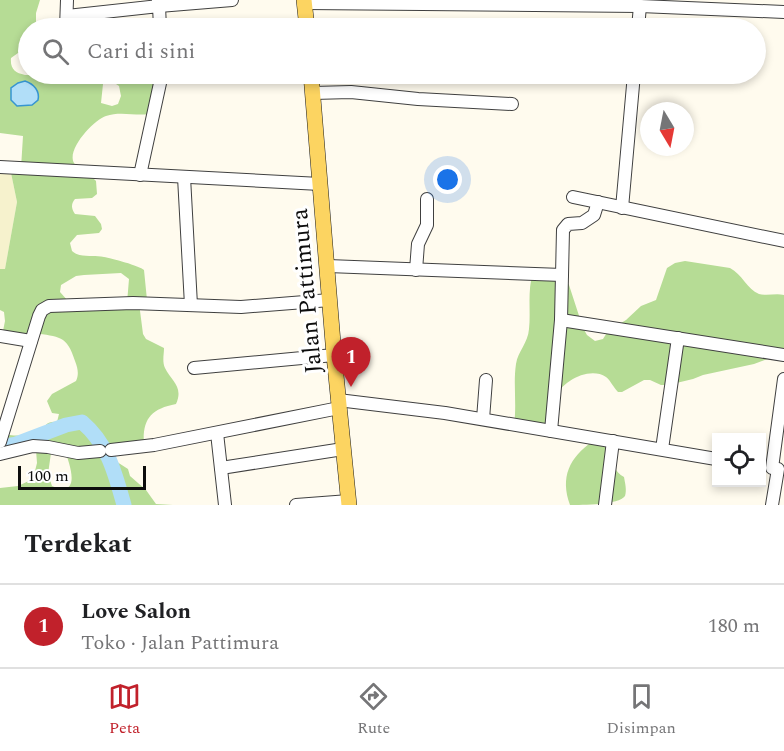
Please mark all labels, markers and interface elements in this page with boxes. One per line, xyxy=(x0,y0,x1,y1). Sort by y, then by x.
search box xyxy=(18,18,766,84)
icon: search xyxy=(39,35,72,68)
text: Cari di sini xyxy=(87,35,196,68)
north arrow xyxy=(640,102,694,156)
your location xyxy=(433,165,462,194)
street label: Jalan Pattimura xyxy=(282,207,332,375)
pin: 1 xyxy=(332,338,370,387)
map controls xyxy=(712,433,766,487)
button: locate xyxy=(712,433,766,487)
scale bar xyxy=(18,463,146,490)
text: 100 m xyxy=(27,464,69,488)
text: Terdekat xyxy=(24,524,132,564)
text: Love Salon xyxy=(81,595,191,628)
text: 1 xyxy=(38,611,49,641)
text: 180 m xyxy=(708,611,760,641)
text: Toko · Jalan Pattimura xyxy=(81,628,279,658)
tab: Peta xyxy=(108,680,141,740)
tab: Rute xyxy=(357,680,390,740)
tab: Disimpan xyxy=(607,680,676,740)

